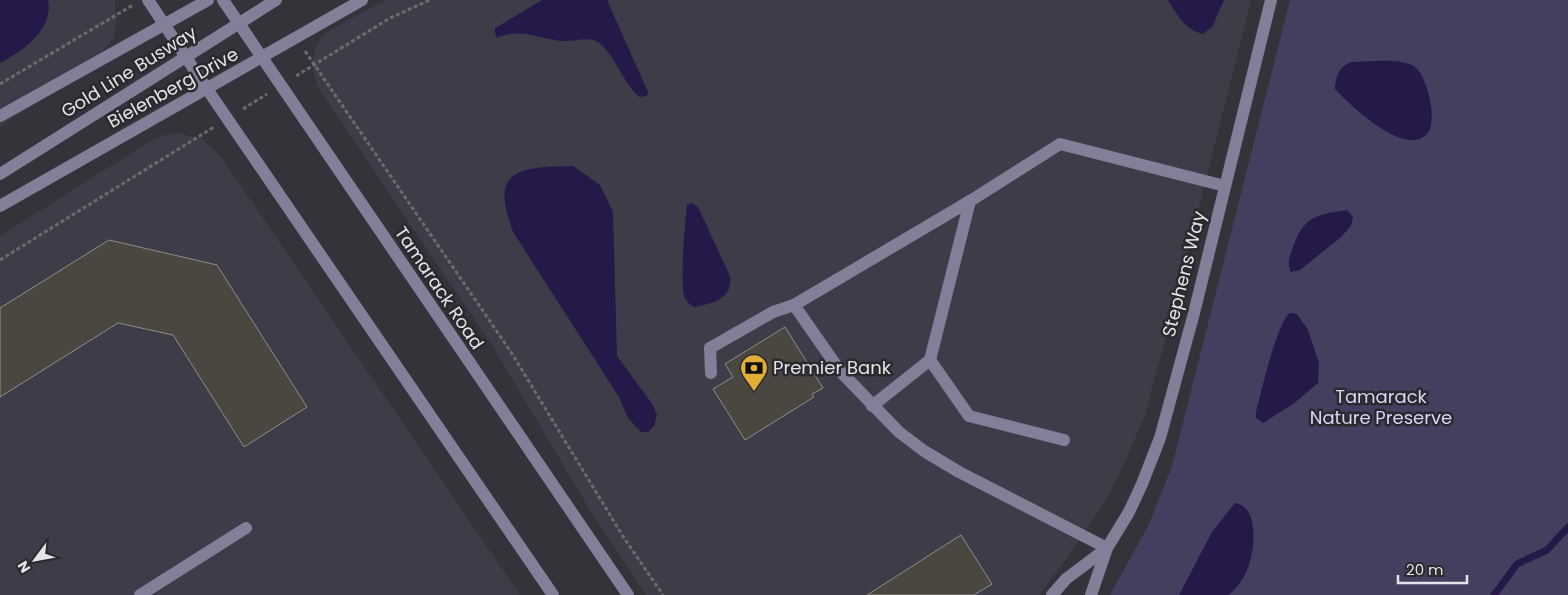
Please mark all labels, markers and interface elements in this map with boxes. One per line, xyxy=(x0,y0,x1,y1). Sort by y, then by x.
street label: Gold Line Busway xyxy=(56,20,201,123)
street label: Bielenberg Drive xyxy=(103,41,243,134)
street label: Stephens Way xyxy=(1156,208,1211,339)
street label: Tamarack Road xyxy=(389,221,490,354)
bank icon: Premier Bank xyxy=(739,353,769,392)
place label: Premier Bank xyxy=(773,355,892,380)
park label: Tamarack Nature Preserve xyxy=(1310,384,1452,430)
north arrow xyxy=(10,535,60,585)
scale bar xyxy=(1398,552,1467,584)
text: N xyxy=(13,557,35,577)
text: 20 m xyxy=(1406,559,1444,580)

